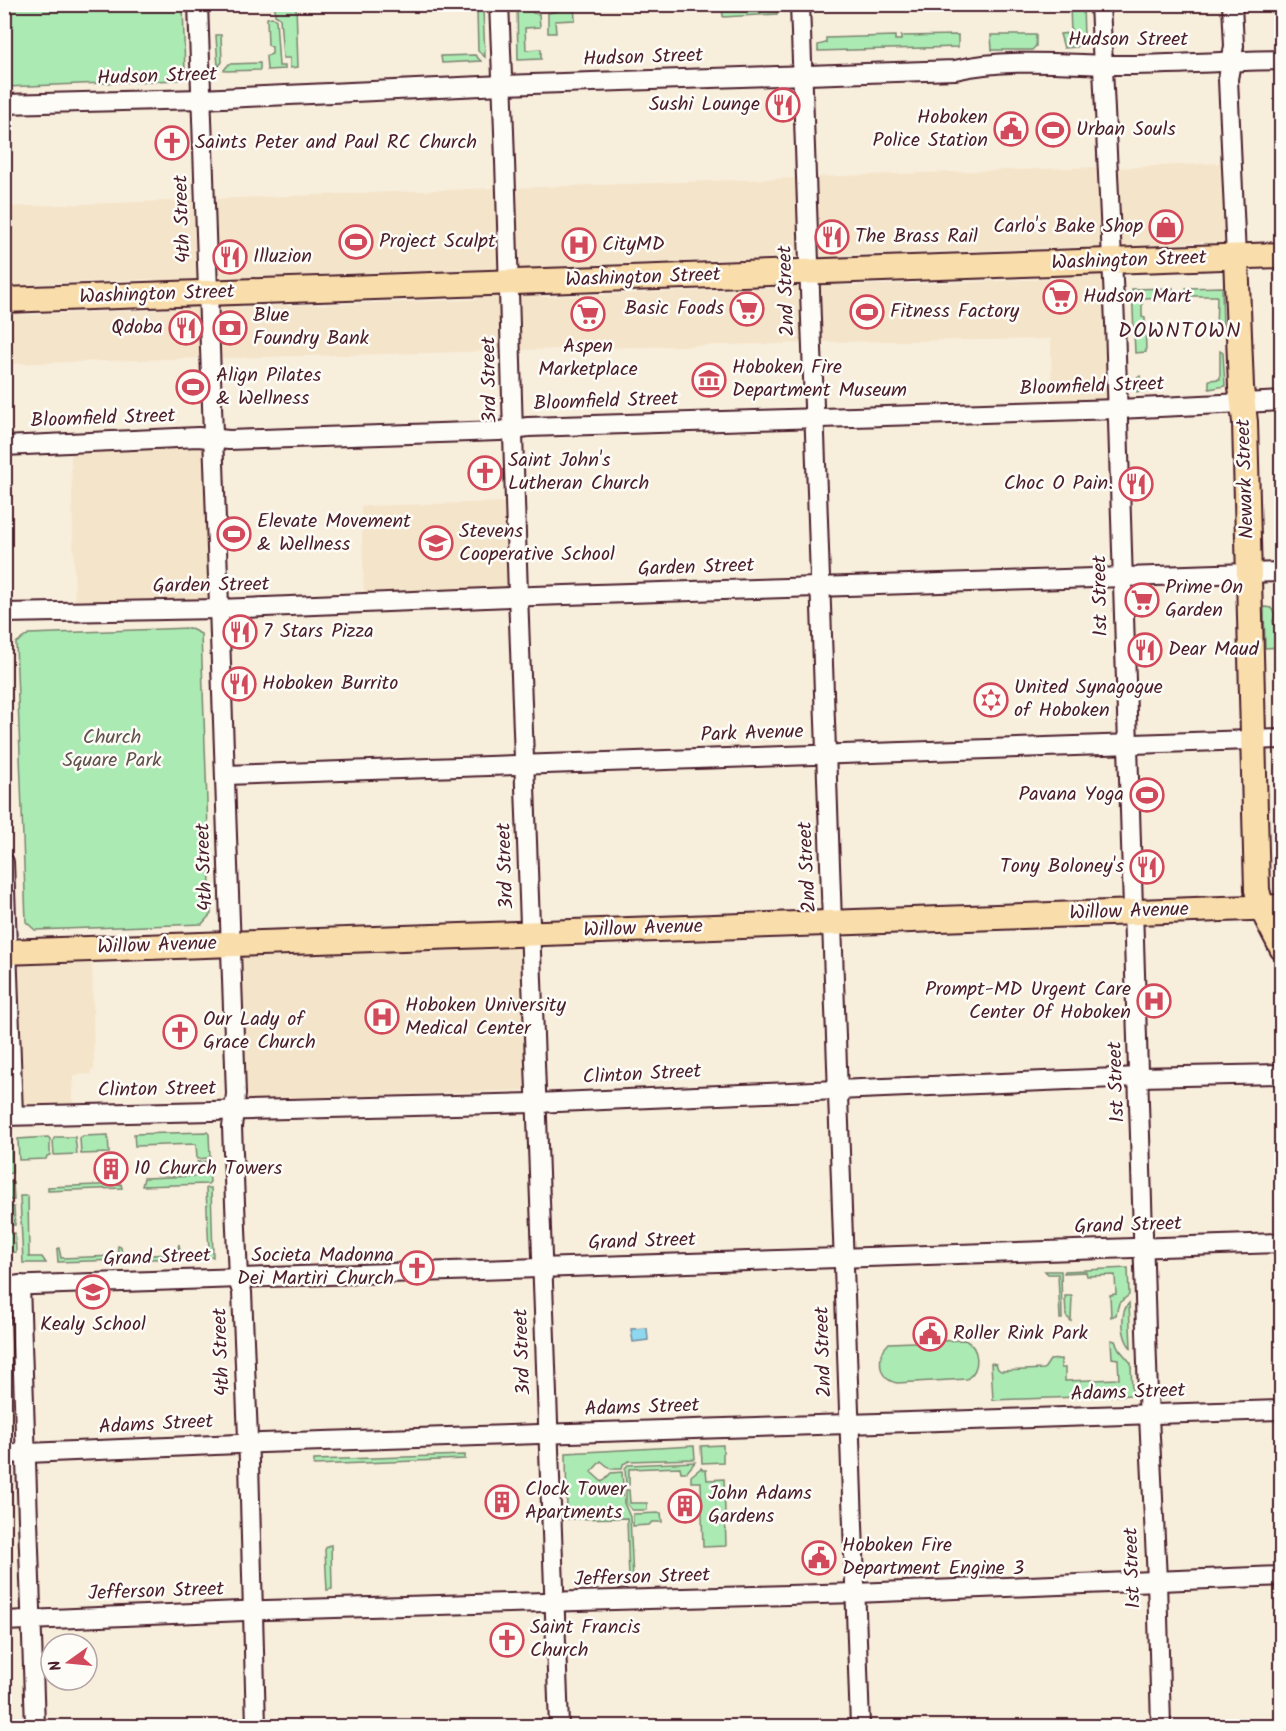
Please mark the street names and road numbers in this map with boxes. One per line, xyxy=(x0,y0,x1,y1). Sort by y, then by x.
street label: Hudson Street xyxy=(1068,24,1188,56)
street label: Hudson Street xyxy=(582,40,704,76)
street label: Hudson Street xyxy=(96,59,218,95)
street label: 4th Street xyxy=(165,174,201,264)
street label: Washington Street xyxy=(1051,242,1207,280)
street label: 2nd Street xyxy=(769,245,805,337)
street label: Washington Street xyxy=(565,259,721,297)
street label: Washington Street xyxy=(79,276,235,314)
street label: 3rd Street xyxy=(473,336,507,424)
street label: Bloomfield Street xyxy=(1019,368,1165,406)
street label: Bloomfield Street xyxy=(533,383,679,421)
street label: Bloomfield Street xyxy=(30,400,176,438)
street label: Newark Street xyxy=(1228,418,1264,540)
street label: Garden Street xyxy=(637,550,755,586)
street label: 1st Street xyxy=(1084,555,1118,637)
street label: Garden Street xyxy=(152,569,270,603)
street label: Park Avenue xyxy=(700,716,804,752)
street label: 2nd Street xyxy=(790,820,826,913)
street label: 4th Street xyxy=(187,822,223,912)
street label: 3rd Street xyxy=(488,822,524,910)
street label: Willow Avenue xyxy=(1069,894,1189,930)
street label: Willow Avenue xyxy=(583,911,703,947)
street label: Willow Avenue xyxy=(97,928,217,964)
street label: 1st Street xyxy=(1100,1041,1134,1123)
street label: Clinton Street xyxy=(582,1056,702,1094)
street label: Clinton Street xyxy=(97,1073,217,1107)
street label: Grand Street xyxy=(1074,1208,1183,1244)
street label: Grand Street xyxy=(588,1224,697,1260)
street label: Grand Street xyxy=(103,1240,212,1276)
street label: 2nd Street xyxy=(806,1306,842,1398)
street label: 4th Street xyxy=(204,1307,240,1397)
street label: 3rd Street xyxy=(505,1308,541,1396)
street label: Adams Street xyxy=(1070,1375,1186,1411)
street label: Adams Street xyxy=(584,1390,700,1426)
street label: Adams Street xyxy=(98,1406,214,1444)
street label: 1st Street xyxy=(1116,1527,1150,1609)
street label: Jefferson Street xyxy=(573,1560,711,1596)
street label: Jefferson Street xyxy=(87,1574,225,1610)

